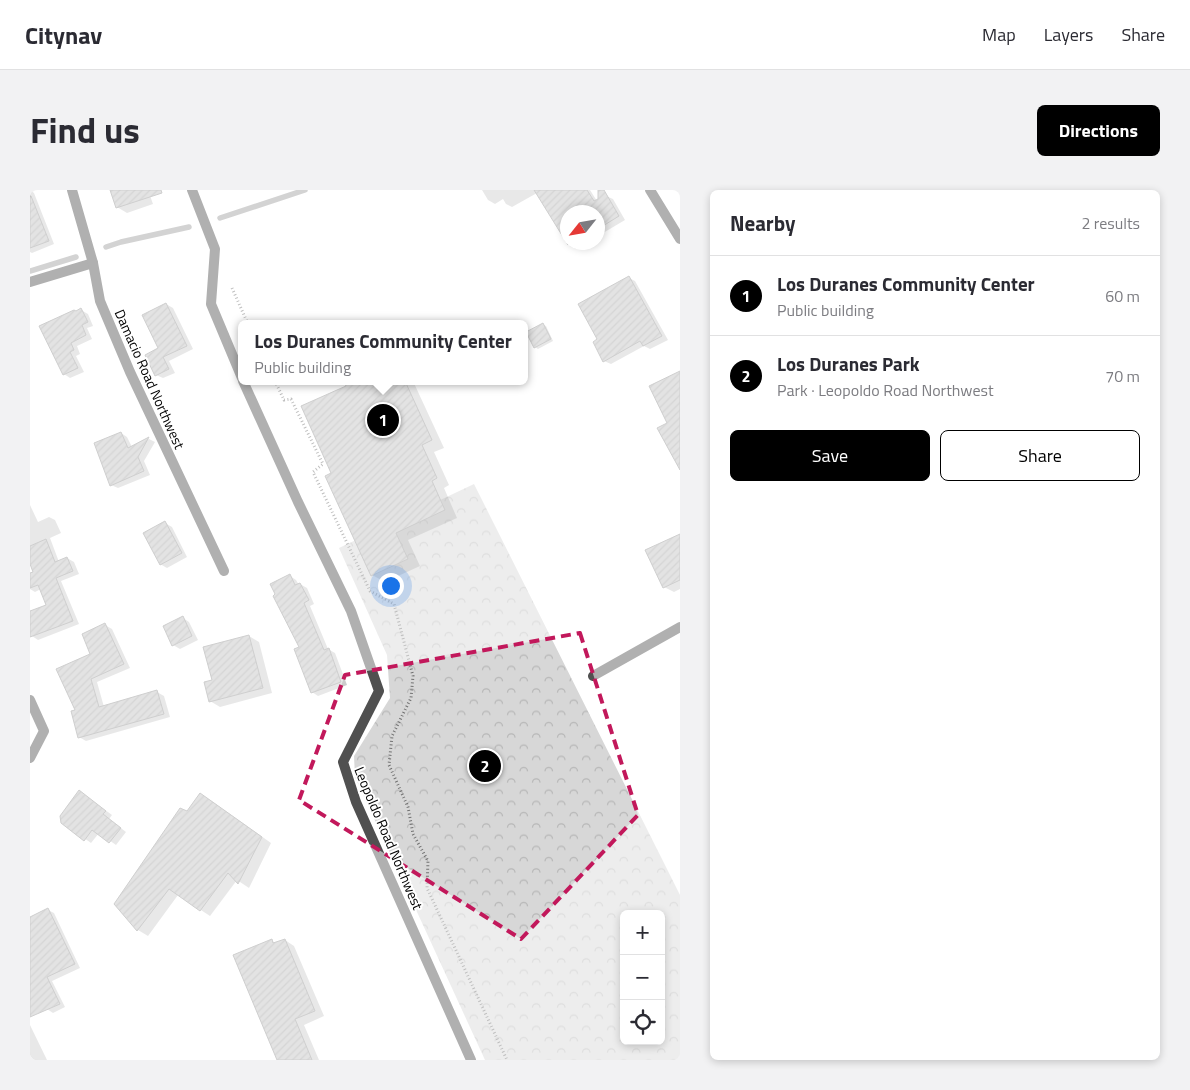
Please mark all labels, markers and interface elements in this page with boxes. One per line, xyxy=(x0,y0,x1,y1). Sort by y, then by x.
text: Citynav xyxy=(25,17,102,53)
text: Map xyxy=(982,21,1016,48)
text: Layers xyxy=(1044,21,1093,48)
text: Share xyxy=(1121,21,1165,48)
text: Find us xyxy=(30,103,140,157)
button: Directions xyxy=(1037,105,1160,156)
north arrow xyxy=(560,205,605,250)
text: Nearby xyxy=(730,207,795,239)
text: 2 results xyxy=(1081,211,1140,235)
text: Los Duranes Community Center xyxy=(777,269,1035,298)
text: 1 xyxy=(742,284,750,308)
text: 60 m xyxy=(1105,284,1140,308)
text: Public building xyxy=(777,298,874,322)
street label: Damacio Road Northwest xyxy=(110,306,190,452)
popup xyxy=(238,320,528,385)
text: Los Duranes Community Center xyxy=(254,326,512,355)
text: Los Duranes Park xyxy=(777,349,920,378)
text: Public building xyxy=(254,355,351,379)
text: 2 xyxy=(742,364,750,388)
text: 70 m xyxy=(1105,364,1140,388)
text: Park · Leopoldo Road Northwest xyxy=(777,378,994,402)
pin: 1 xyxy=(367,401,399,439)
button: Save xyxy=(730,430,930,481)
button: Share xyxy=(940,430,1140,481)
your location xyxy=(378,573,404,599)
pin: 2 xyxy=(469,747,501,785)
street label: Leopoldo Road Northwest xyxy=(349,763,429,913)
map controls xyxy=(620,910,665,1045)
button: + xyxy=(620,910,665,955)
button: − xyxy=(620,955,665,1000)
button: locate xyxy=(620,1000,665,1045)

